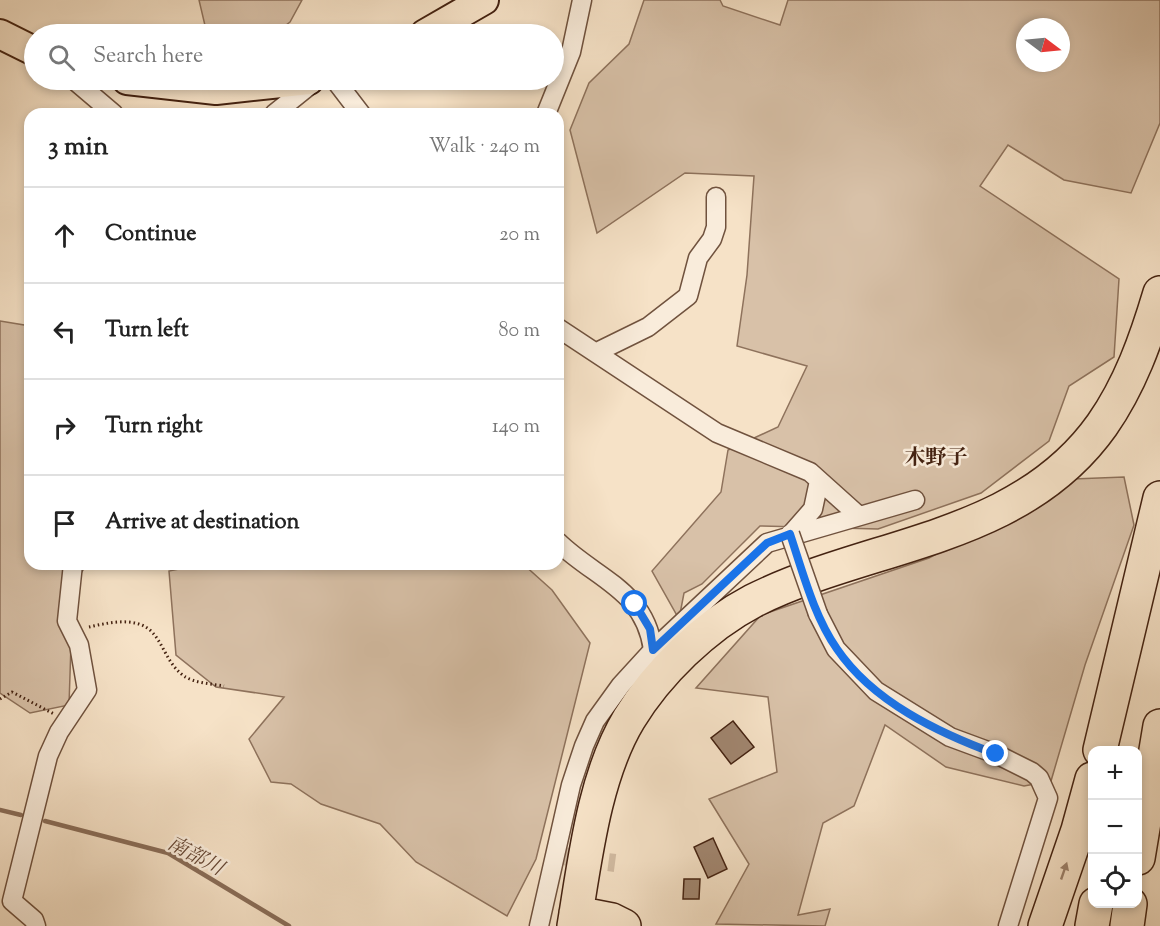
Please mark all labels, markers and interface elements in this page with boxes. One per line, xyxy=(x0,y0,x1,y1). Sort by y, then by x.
north arrow xyxy=(1016,18,1070,72)
search box xyxy=(24,24,564,90)
icon: search xyxy=(45,41,78,74)
text: Search here xyxy=(93,41,203,73)
text: 3 min xyxy=(48,129,108,166)
text: Walk · 240 m xyxy=(429,133,540,162)
icon: ahead xyxy=(48,219,81,252)
text: Continue xyxy=(105,219,196,251)
text: 20 m xyxy=(499,221,540,250)
icon: left xyxy=(48,315,81,348)
text: Turn left xyxy=(105,315,188,347)
text: 80 m xyxy=(499,317,540,346)
icon: right xyxy=(48,411,81,444)
text: Turn right xyxy=(105,411,202,443)
text: 140 m xyxy=(492,413,540,442)
district label: 木野子 xyxy=(905,444,968,474)
icon: arrive xyxy=(48,507,81,540)
text: Arrive at destination xyxy=(105,507,300,539)
route start xyxy=(621,590,647,616)
route end xyxy=(982,740,1008,766)
map controls xyxy=(1088,746,1142,908)
button: + xyxy=(1088,746,1142,800)
button: − xyxy=(1088,800,1142,854)
water label: 南部川 xyxy=(162,830,230,885)
button: locate xyxy=(1088,854,1142,908)
one-way arrow xyxy=(1060,862,1070,880)

